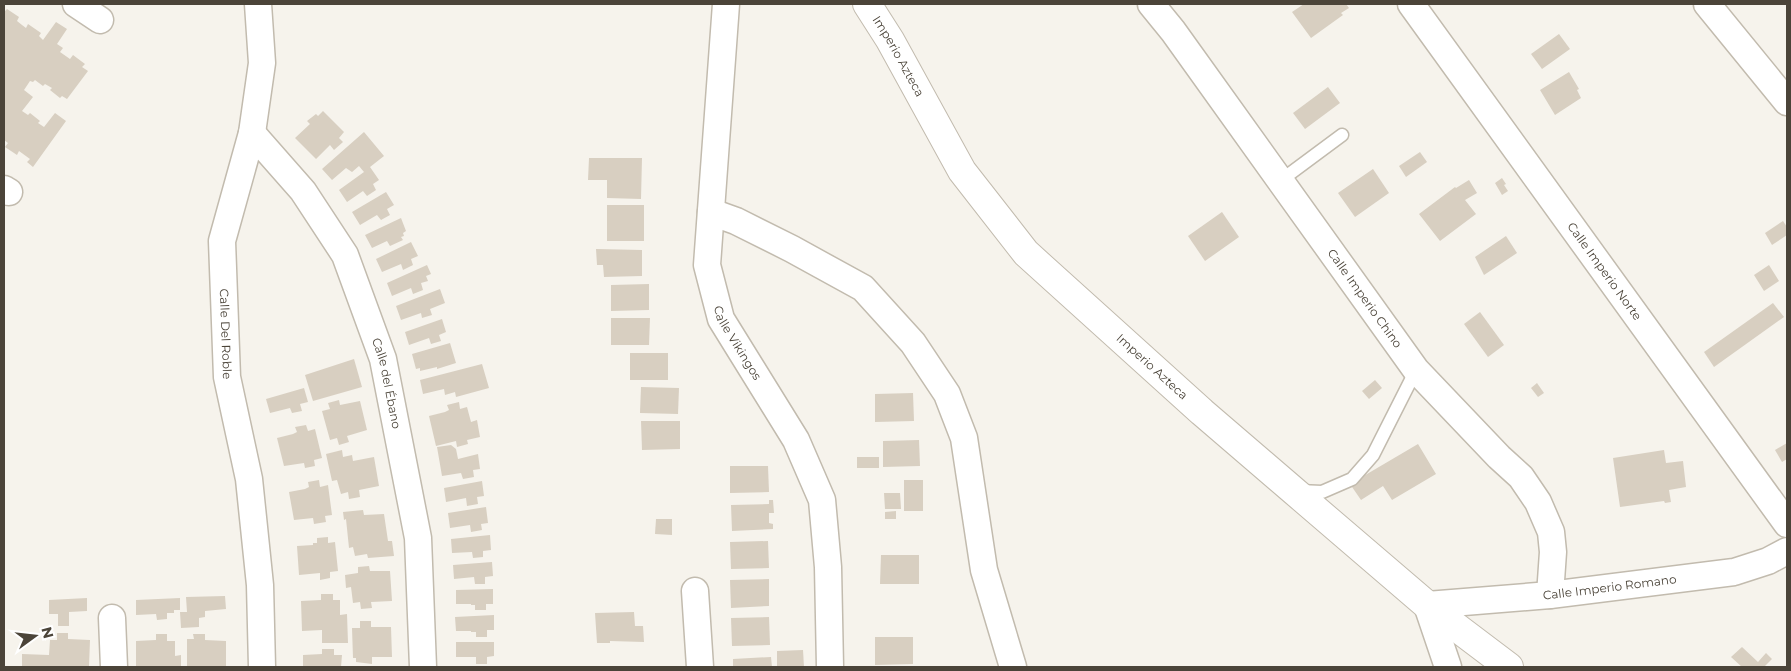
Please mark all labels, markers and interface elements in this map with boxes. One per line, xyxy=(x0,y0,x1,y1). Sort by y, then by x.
street label: Imperio Azteca xyxy=(869,13,928,99)
street label: Calle Imperio Norte xyxy=(1564,219,1645,323)
street label: Calle Imperio Chino xyxy=(1325,246,1406,351)
street label: Calle Del Roble xyxy=(217,288,235,380)
street label: Calle Vikingos xyxy=(711,304,765,383)
street label: Imperio Azteca xyxy=(1114,330,1191,402)
street label: Calle del Ébano xyxy=(369,336,404,430)
street label: Calle Imperio Romano xyxy=(1542,571,1677,603)
north arrow xyxy=(10,611,60,661)
text: N xyxy=(37,625,58,640)

